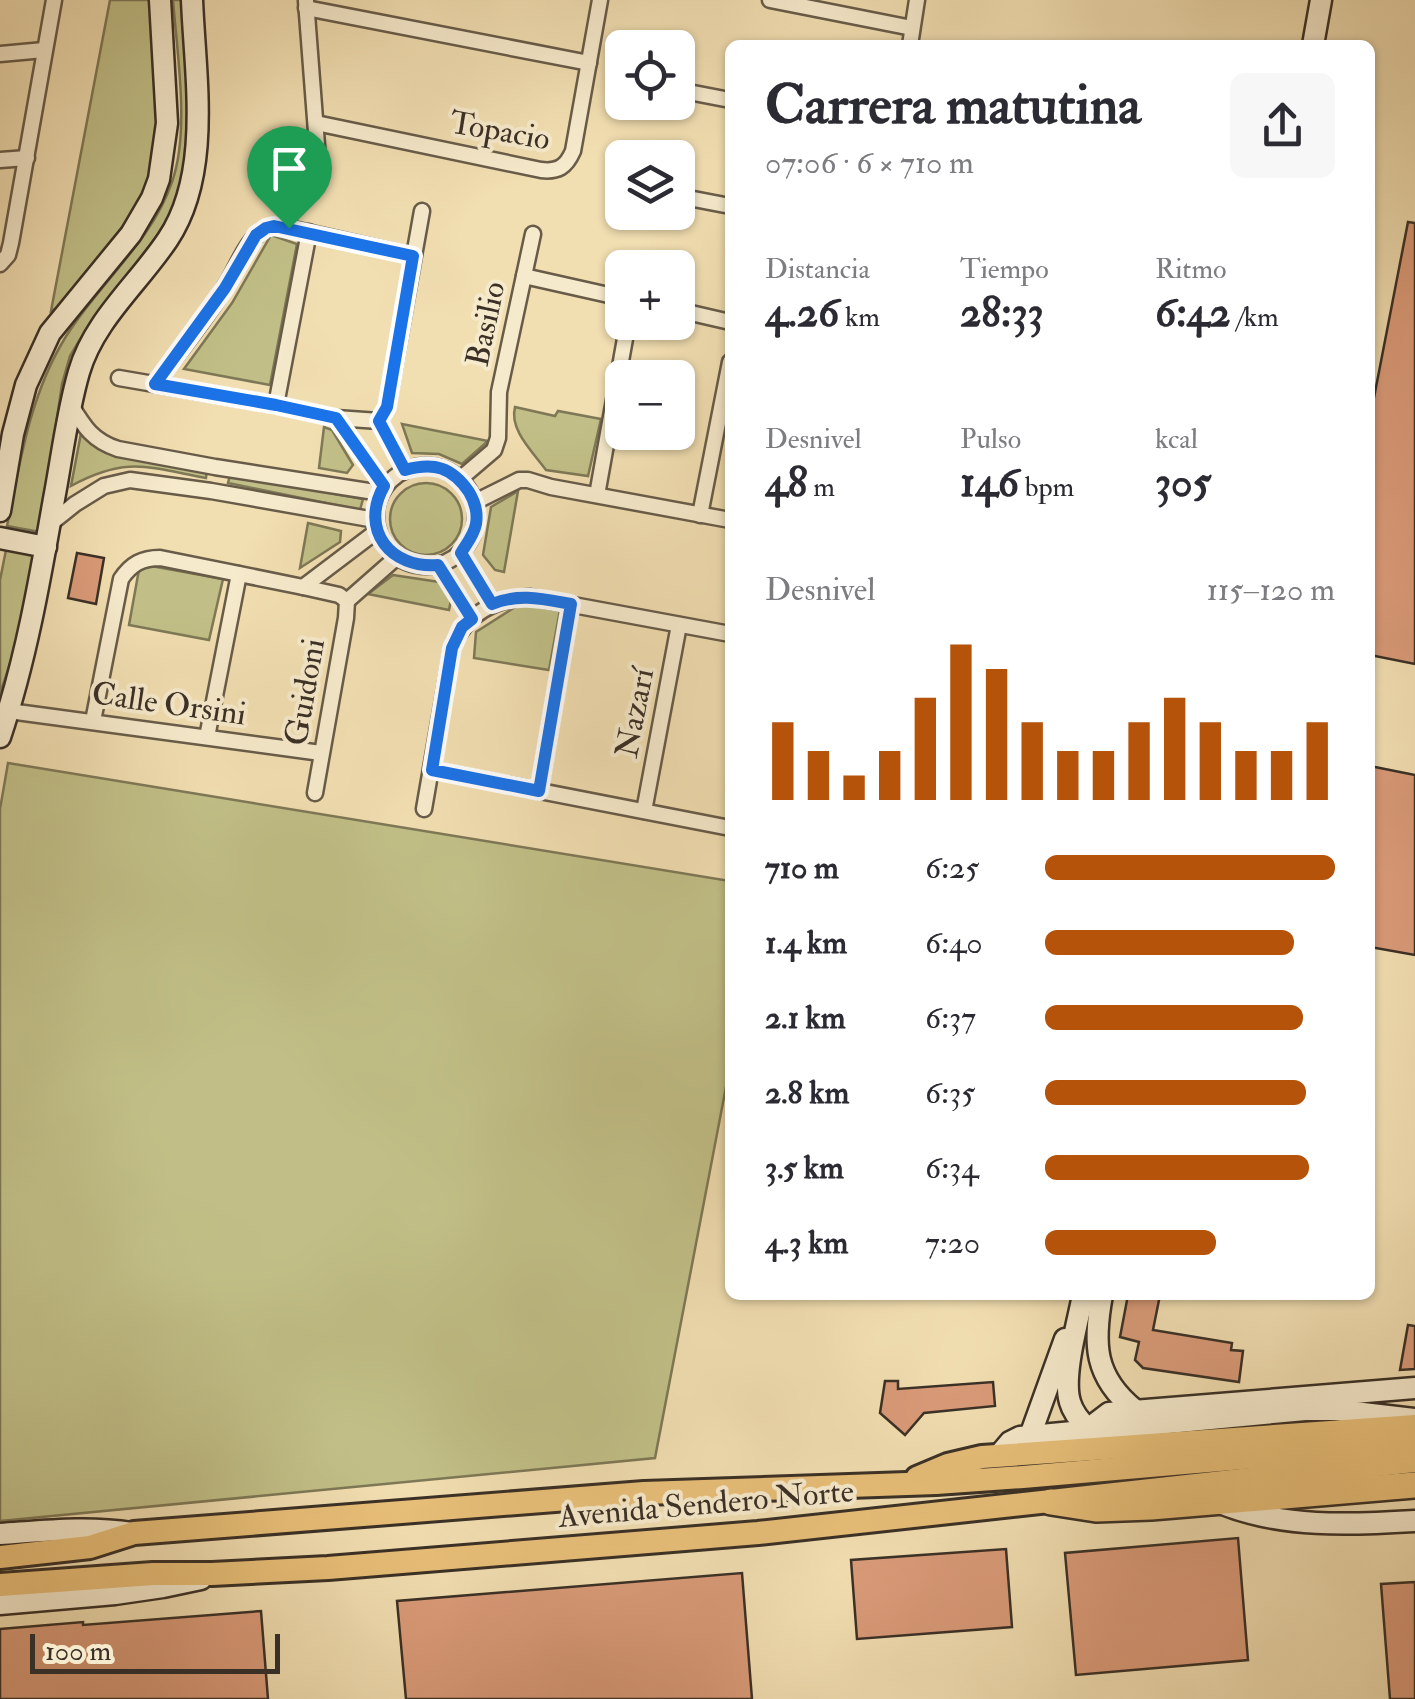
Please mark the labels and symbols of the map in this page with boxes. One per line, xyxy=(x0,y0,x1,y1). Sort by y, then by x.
street label: Topacio xyxy=(447,103,553,159)
pin xyxy=(247,126,332,229)
street label: Basilio xyxy=(458,278,514,370)
street label: Guidoni xyxy=(276,635,334,749)
street label: Nazarí xyxy=(607,663,664,761)
street label: Calle Orsini xyxy=(89,673,249,735)
street label: Avenida Sendero Norte xyxy=(556,1471,855,1537)
scale bar xyxy=(30,1629,280,1674)

